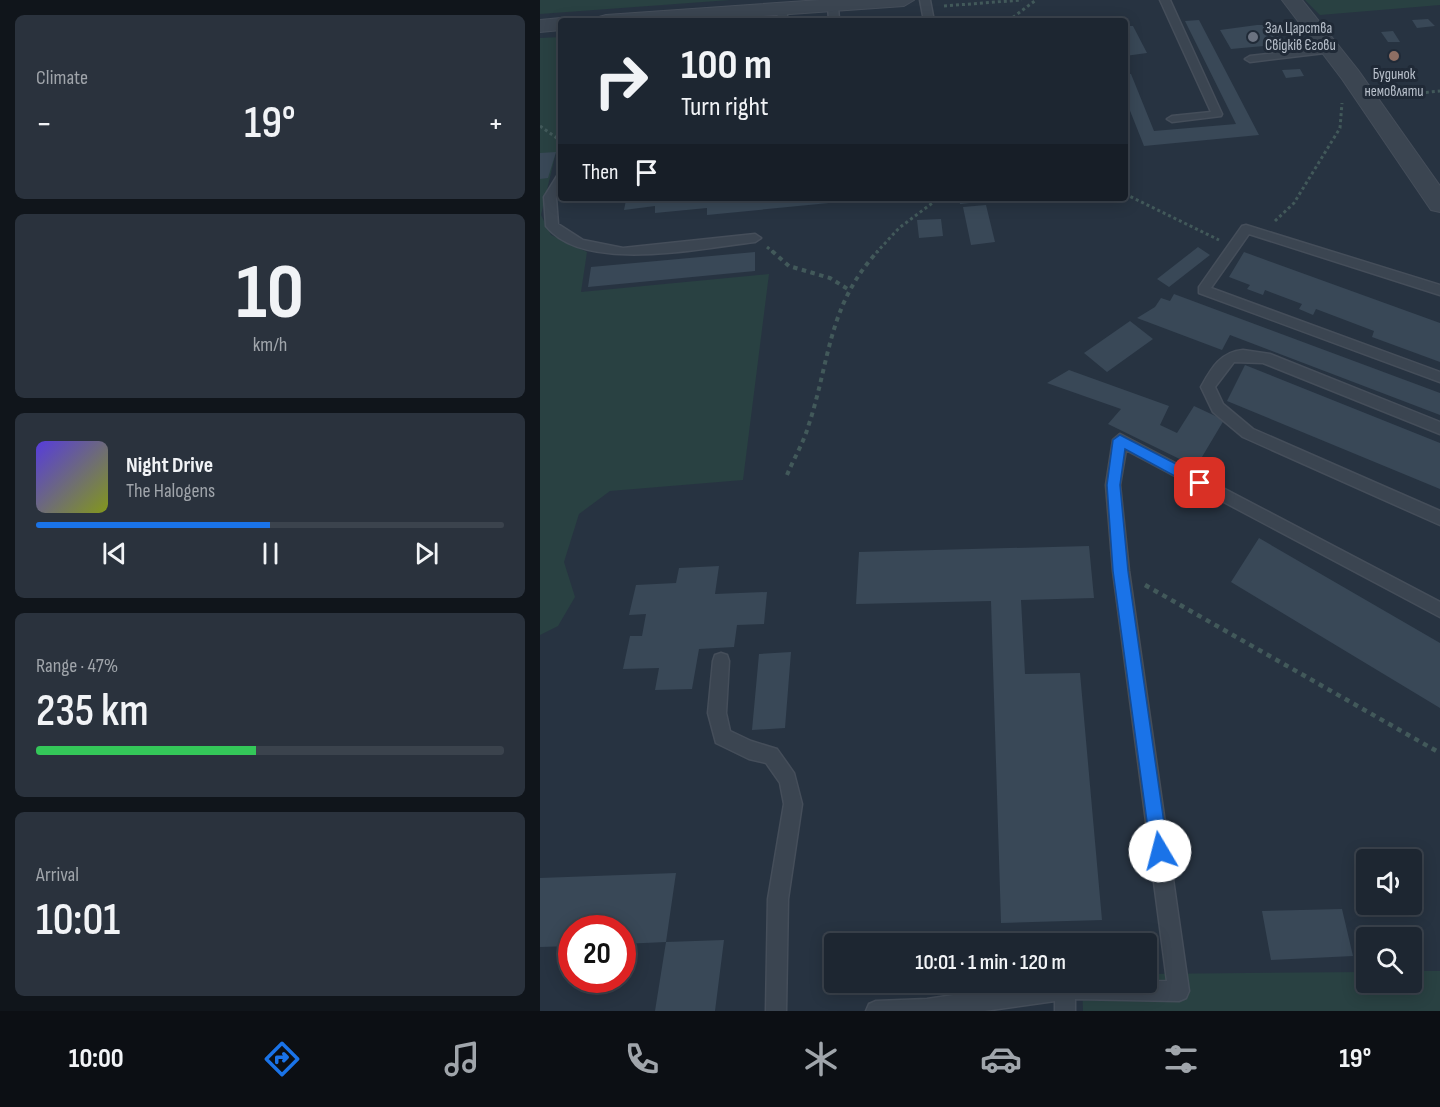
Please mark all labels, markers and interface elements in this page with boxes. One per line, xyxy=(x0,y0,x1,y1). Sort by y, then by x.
place label: Зал Царства Свідків Єгови xyxy=(1265,19,1336,55)
marker: Зал Царства Свідків Єгови xyxy=(1246,30,1260,44)
text: 100 m xyxy=(681,40,772,91)
icon: right xyxy=(582,42,660,120)
marker: Будинок немовляти xyxy=(1387,49,1401,63)
place label: Будинок немовляти xyxy=(1364,65,1424,101)
text: Climate xyxy=(36,66,88,90)
text: Turn right xyxy=(681,91,768,123)
text: 19° xyxy=(244,96,296,151)
text: − xyxy=(36,104,52,144)
text: + xyxy=(488,104,504,144)
icon: arrive xyxy=(630,156,663,189)
text: Then xyxy=(582,159,618,186)
text: 10 xyxy=(236,247,304,340)
text: km/h xyxy=(253,333,287,357)
text: Night Drive xyxy=(126,452,213,479)
pin xyxy=(1174,457,1225,508)
icon: arrive xyxy=(1183,466,1216,499)
text: The Halogens xyxy=(126,479,215,503)
icon: previous xyxy=(98,537,131,570)
icon: pause xyxy=(254,537,287,570)
icon: next xyxy=(410,537,443,570)
text: Range · 47% xyxy=(36,654,118,678)
text: 235 km xyxy=(36,684,149,739)
position arrow xyxy=(1128,819,1192,883)
map controls xyxy=(1356,849,1422,993)
button: sound xyxy=(1356,849,1422,915)
text: Arrival xyxy=(36,863,79,887)
text: 10:01 xyxy=(36,893,120,948)
speed limit sign: 20 xyxy=(558,915,636,993)
button: search xyxy=(1356,927,1422,993)
text: 10:01 · 1 min · 120 m xyxy=(915,949,1066,976)
icon: directions xyxy=(261,1038,303,1080)
icon: music xyxy=(441,1038,483,1080)
icon: phone xyxy=(621,1038,663,1080)
icon: climate xyxy=(800,1038,842,1080)
icon: car xyxy=(980,1038,1022,1080)
icon: filters xyxy=(1160,1038,1202,1080)
text: 10:00 xyxy=(69,1043,124,1075)
text: 19° xyxy=(1339,1043,1371,1075)

